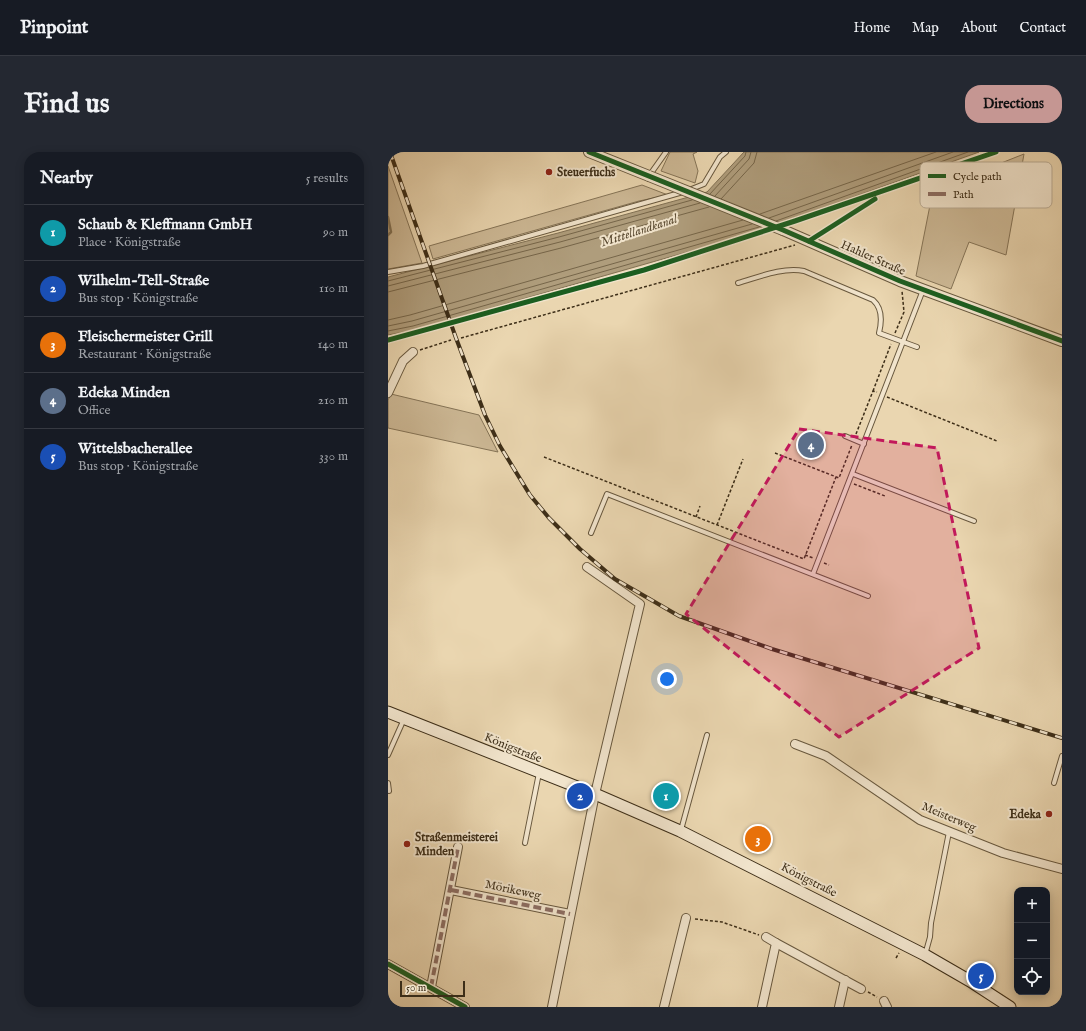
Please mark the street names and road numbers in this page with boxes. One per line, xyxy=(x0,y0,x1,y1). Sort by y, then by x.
street label: Hahler Straße xyxy=(838,237,908,279)
street label: Königstraße xyxy=(482,730,544,767)
street label: Meisterweg xyxy=(919,799,979,835)
street label: Königstraße xyxy=(779,860,840,901)
street label: Mörikeweg xyxy=(484,877,543,903)

